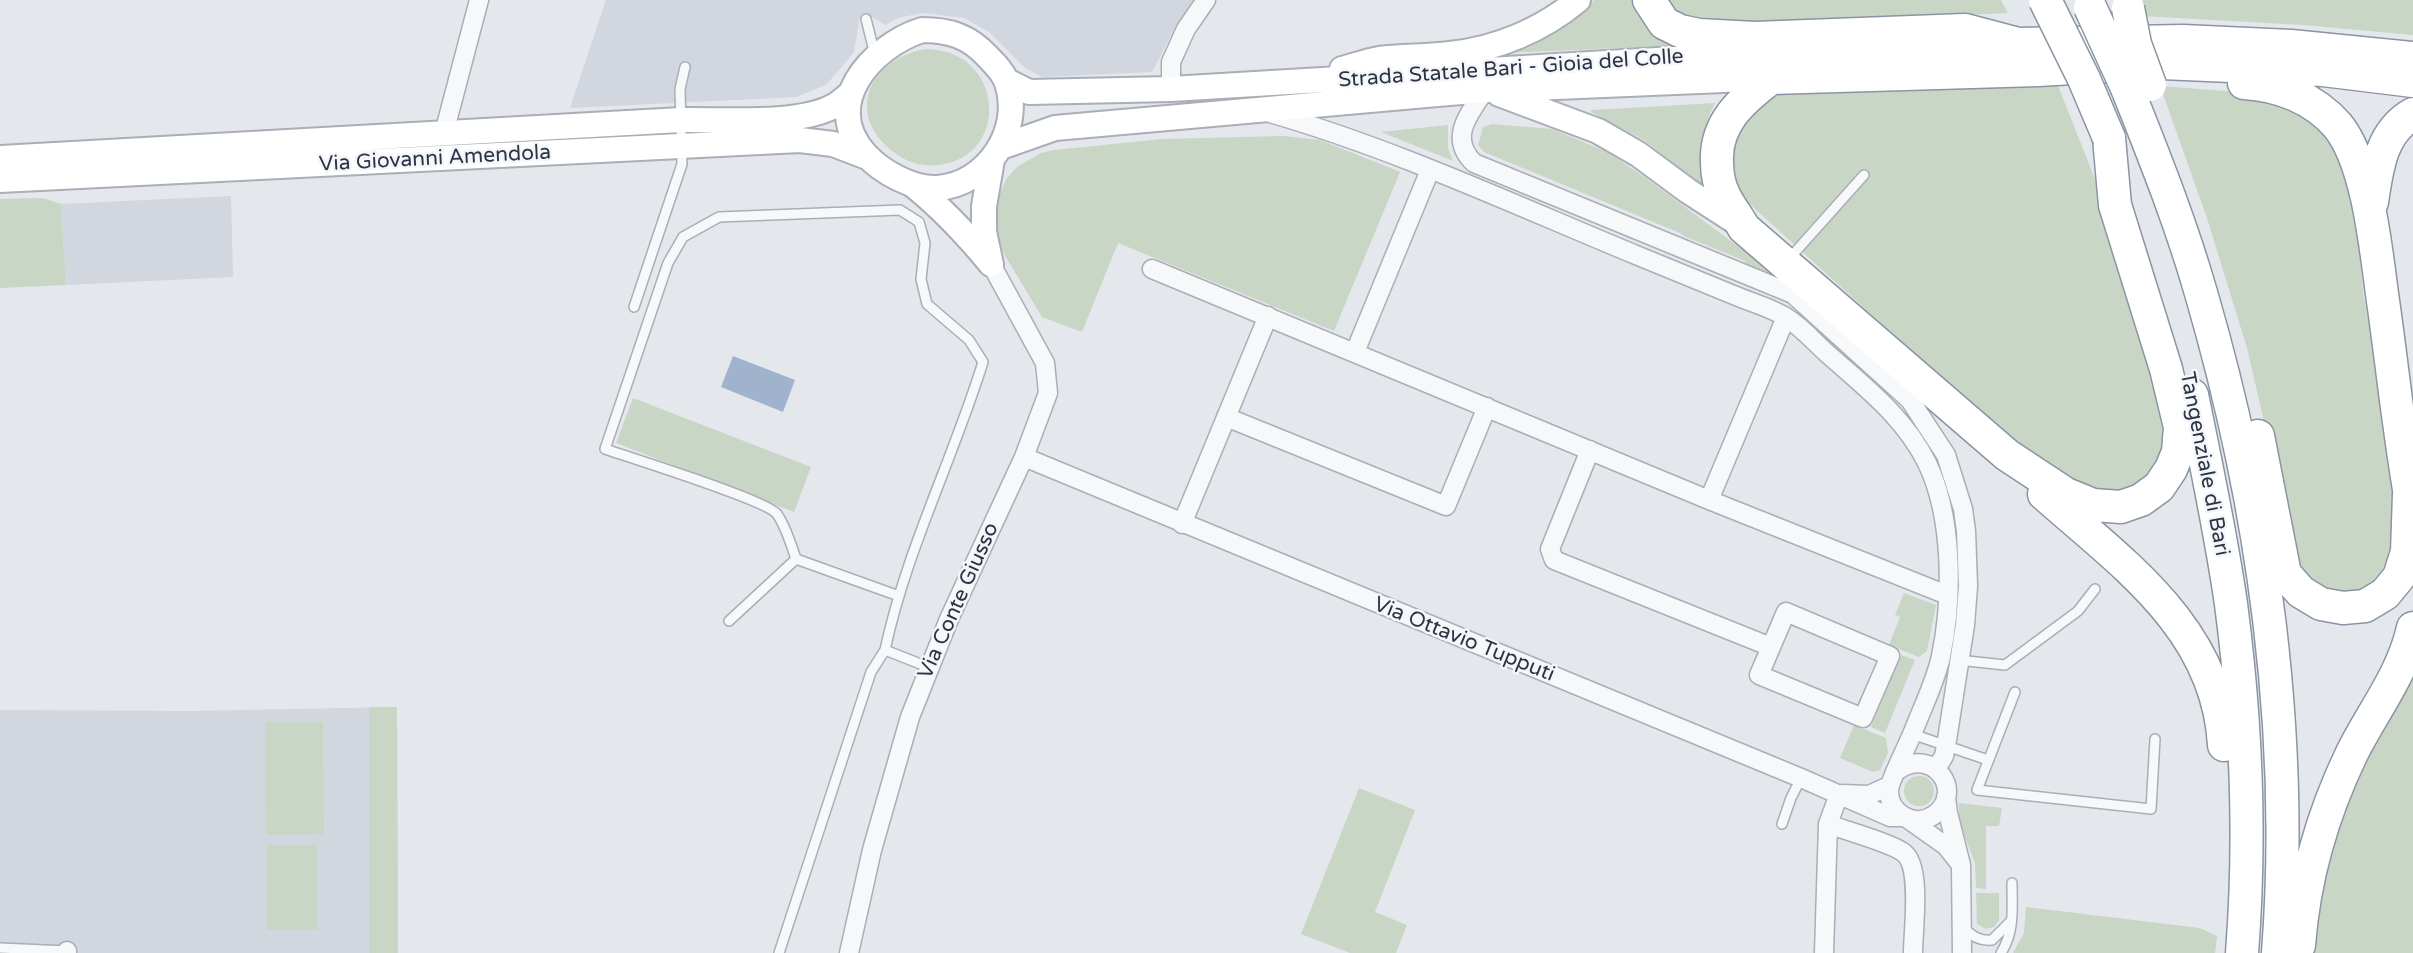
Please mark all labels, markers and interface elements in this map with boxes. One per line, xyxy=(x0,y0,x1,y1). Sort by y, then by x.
street label: Strada Statale Bari - Gioia del Colle xyxy=(1338,44,1684,94)
street label: Via Giovanni Amendola xyxy=(318,140,552,178)
street label: Tangenziale di Bari xyxy=(2174,370,2234,558)
street label: Via Conte Giusso xyxy=(913,519,1005,683)
street label: Via Ottavio Tupputi xyxy=(1370,592,1558,688)

